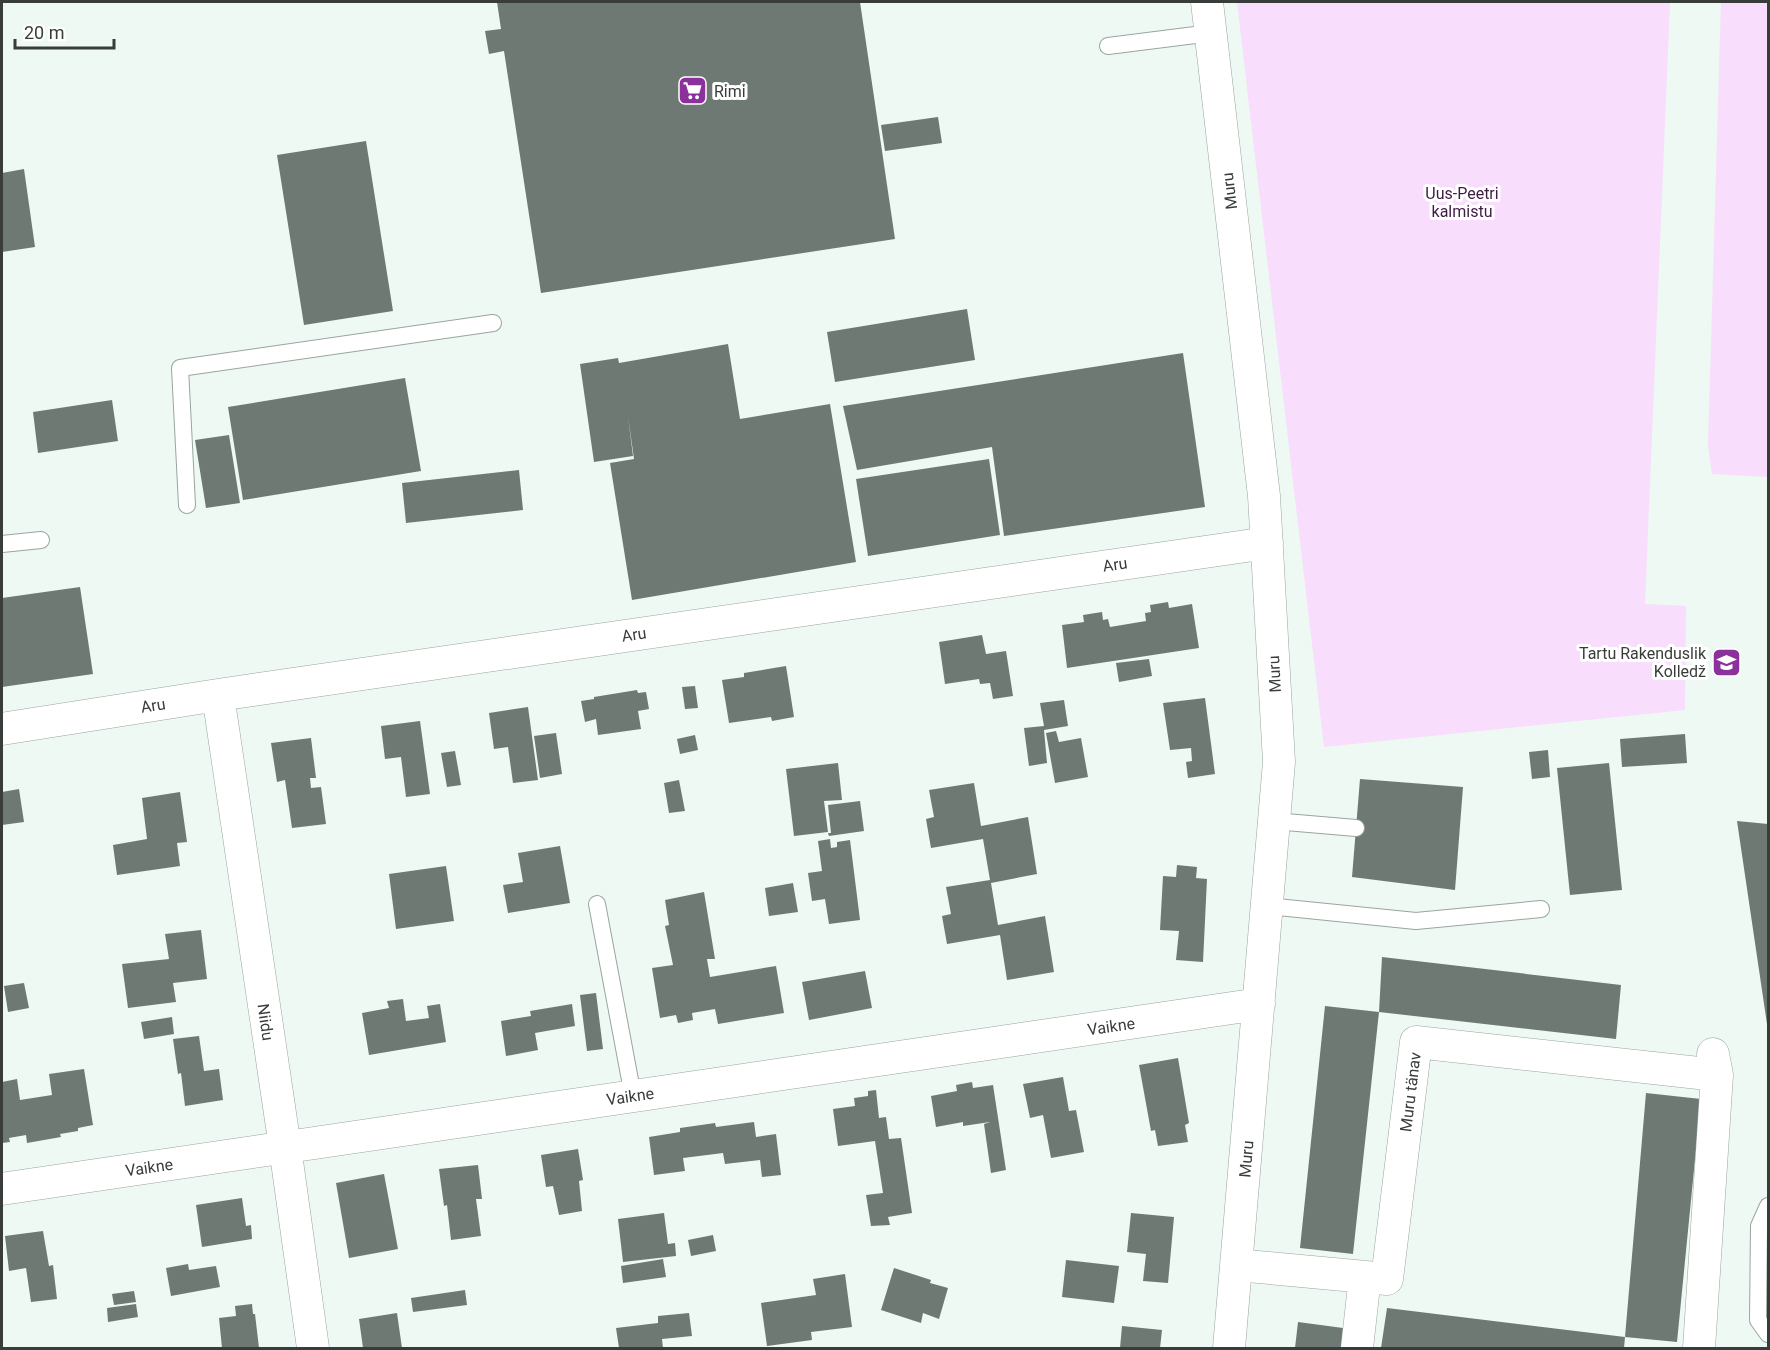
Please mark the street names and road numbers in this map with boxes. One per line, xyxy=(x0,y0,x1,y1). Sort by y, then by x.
street label: Muru xyxy=(1218,171,1241,210)
street label: Aru xyxy=(1102,553,1129,576)
street label: Aru xyxy=(621,623,648,646)
street label: Muru xyxy=(1264,655,1285,693)
street label: Aru xyxy=(139,694,167,717)
street label: Niidu xyxy=(254,1002,277,1042)
street label: Vaikne xyxy=(1086,1014,1136,1039)
street label: Muru tänav xyxy=(1396,1051,1425,1133)
street label: Vaikne xyxy=(605,1084,655,1109)
street label: Muru xyxy=(1235,1140,1258,1178)
street label: Vaikne xyxy=(124,1155,174,1180)

